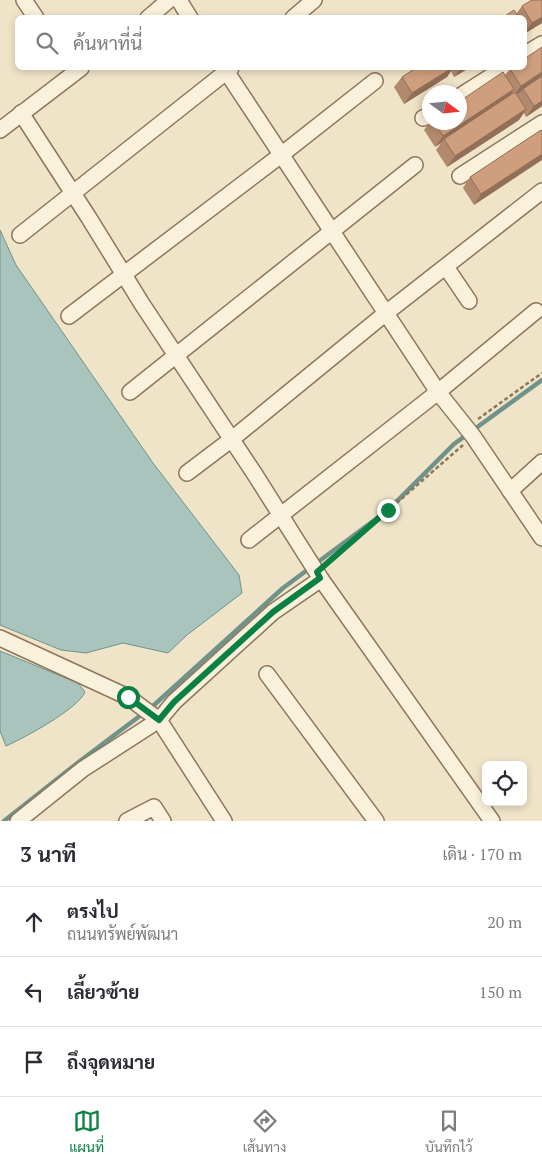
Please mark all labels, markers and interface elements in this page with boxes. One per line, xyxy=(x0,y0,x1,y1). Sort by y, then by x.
search box xyxy=(15,15,527,70)
icon: search xyxy=(33,29,61,57)
text: ค้นหาที่นี่ xyxy=(73,30,142,55)
north arrow xyxy=(422,85,467,130)
route end xyxy=(377,499,400,522)
route start xyxy=(117,686,140,709)
map controls xyxy=(482,761,527,806)
button: locate xyxy=(482,761,527,806)
text: 3 นาที xyxy=(20,840,76,868)
text: เดิน · 170 m xyxy=(442,843,522,865)
text: ตรงไป xyxy=(67,898,119,923)
icon: ahead xyxy=(20,908,48,936)
text: 20 m xyxy=(487,911,522,933)
text: ถนนทรัพย์พัฒนา xyxy=(67,923,178,945)
icon: left xyxy=(20,978,48,1006)
text: เลี้ยวซ้าย xyxy=(67,979,139,1004)
text: 150 m xyxy=(479,981,522,1003)
icon: arrive xyxy=(20,1048,48,1076)
text: ถึงจุดหมาย xyxy=(67,1049,155,1074)
tab: แผนที่ xyxy=(69,1107,104,1156)
tab: เส้นทาง xyxy=(243,1107,286,1156)
tab: บันทึกไว้ xyxy=(425,1107,473,1156)

